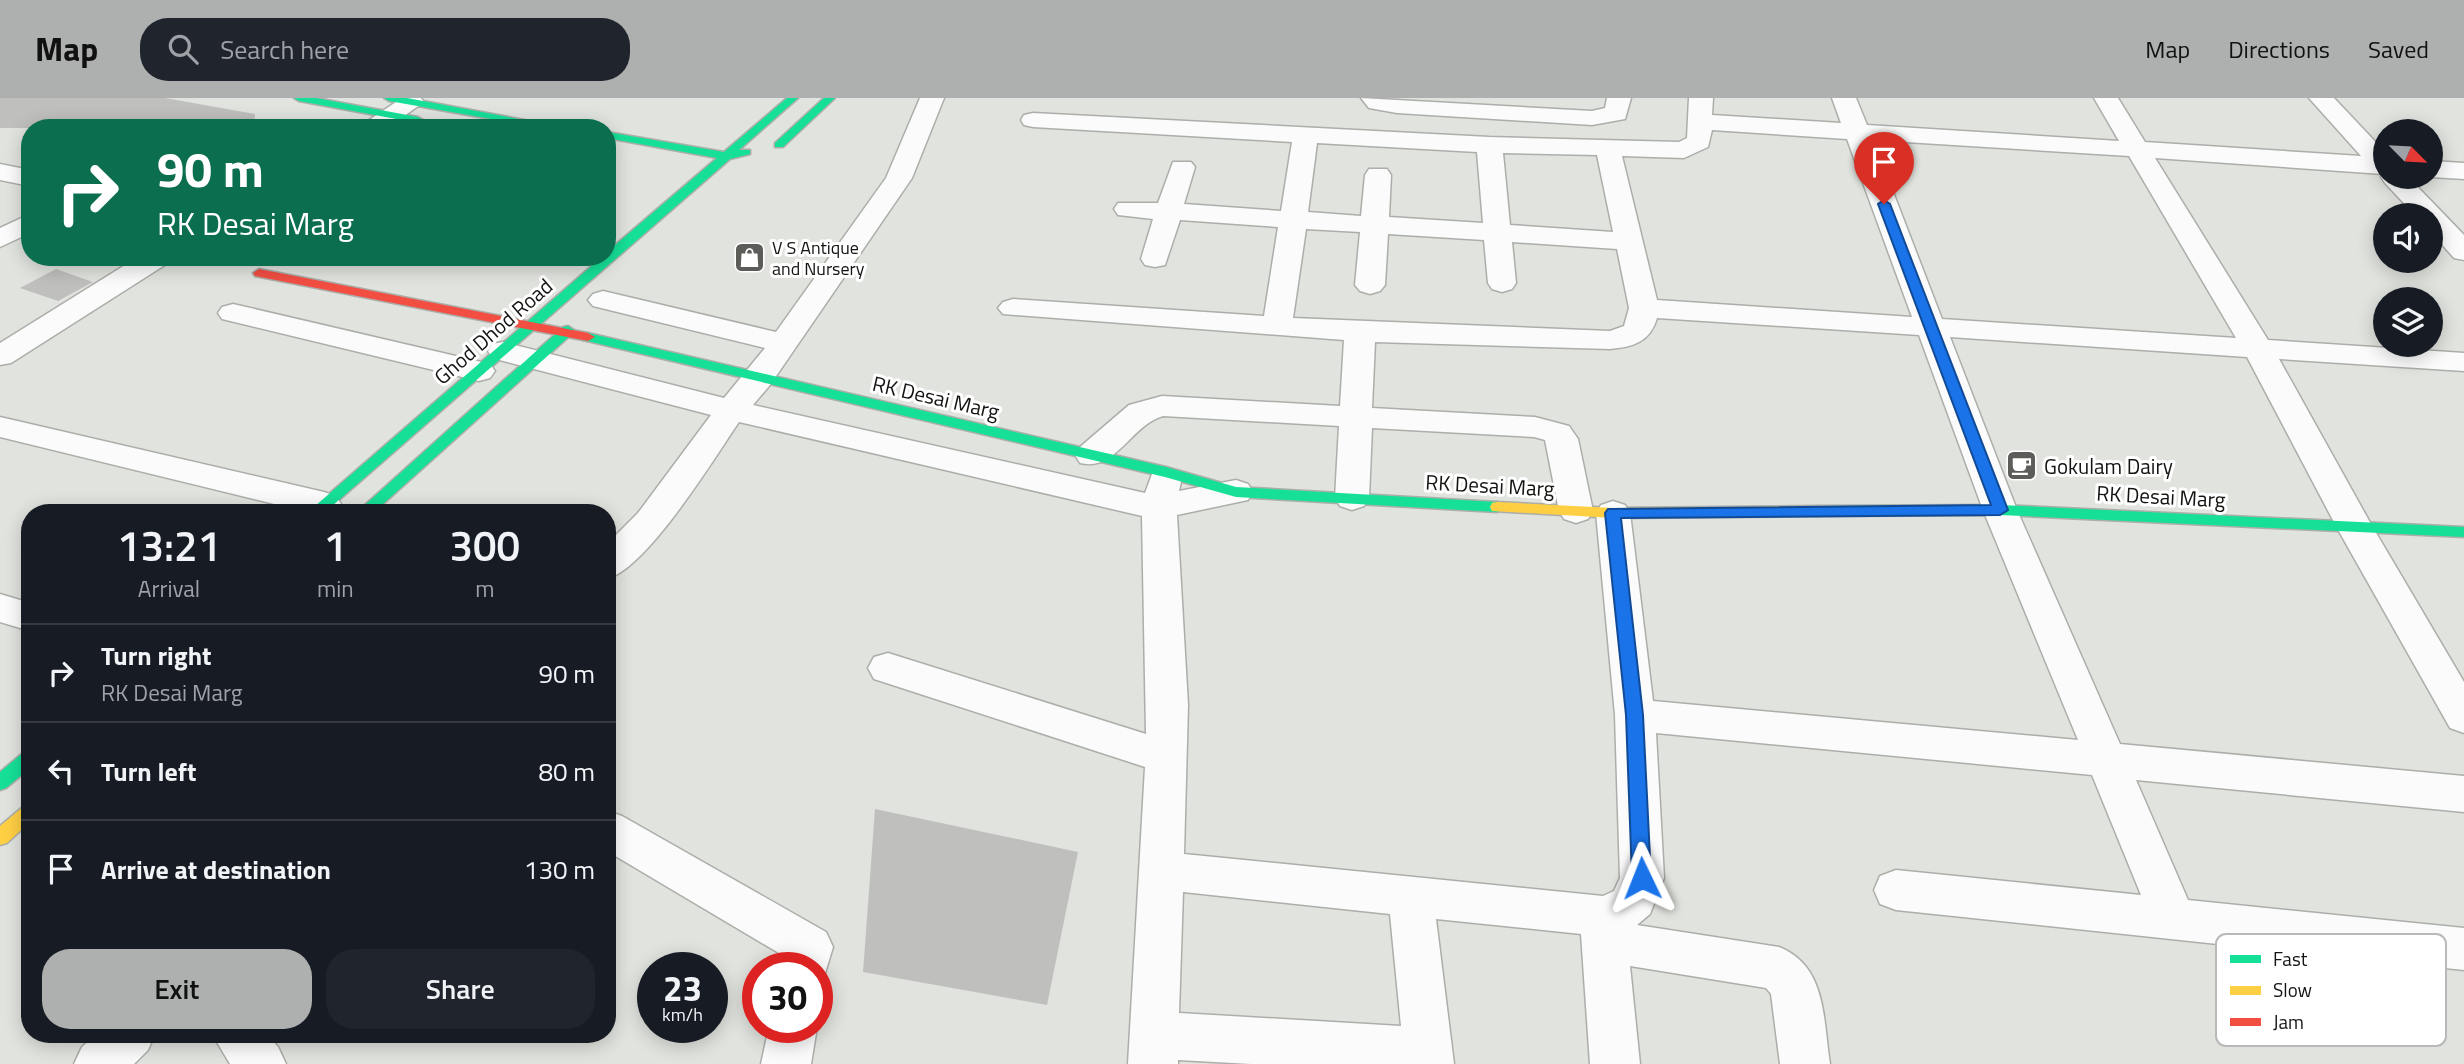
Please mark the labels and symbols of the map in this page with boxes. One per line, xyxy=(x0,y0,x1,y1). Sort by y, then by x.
north arrow xyxy=(2373,119,2443,189)
pin xyxy=(1854,132,1914,204)
place label: V S Antique and Nursery xyxy=(772,234,865,282)
shop icon: V S Antique and Nursery xyxy=(732,240,766,274)
street label: Ghod Dhod Road xyxy=(427,270,559,392)
street label: RK Desai Marg xyxy=(869,367,1003,427)
cafe icon: Gokulam Dairy xyxy=(2004,449,2038,483)
place label: Gokulam Dairy xyxy=(2044,450,2173,482)
street label: RK Desai Marg xyxy=(1425,466,1556,504)
street label: RK Desai Marg xyxy=(2096,477,2227,515)
position arrow xyxy=(1605,841,1679,915)
legend xyxy=(2216,934,2446,1046)
text: Fast xyxy=(2273,944,2308,973)
speed limit sign: 30 xyxy=(742,952,833,1043)
text: Slow xyxy=(2273,975,2312,1004)
text: Jam xyxy=(2273,1007,2304,1036)

